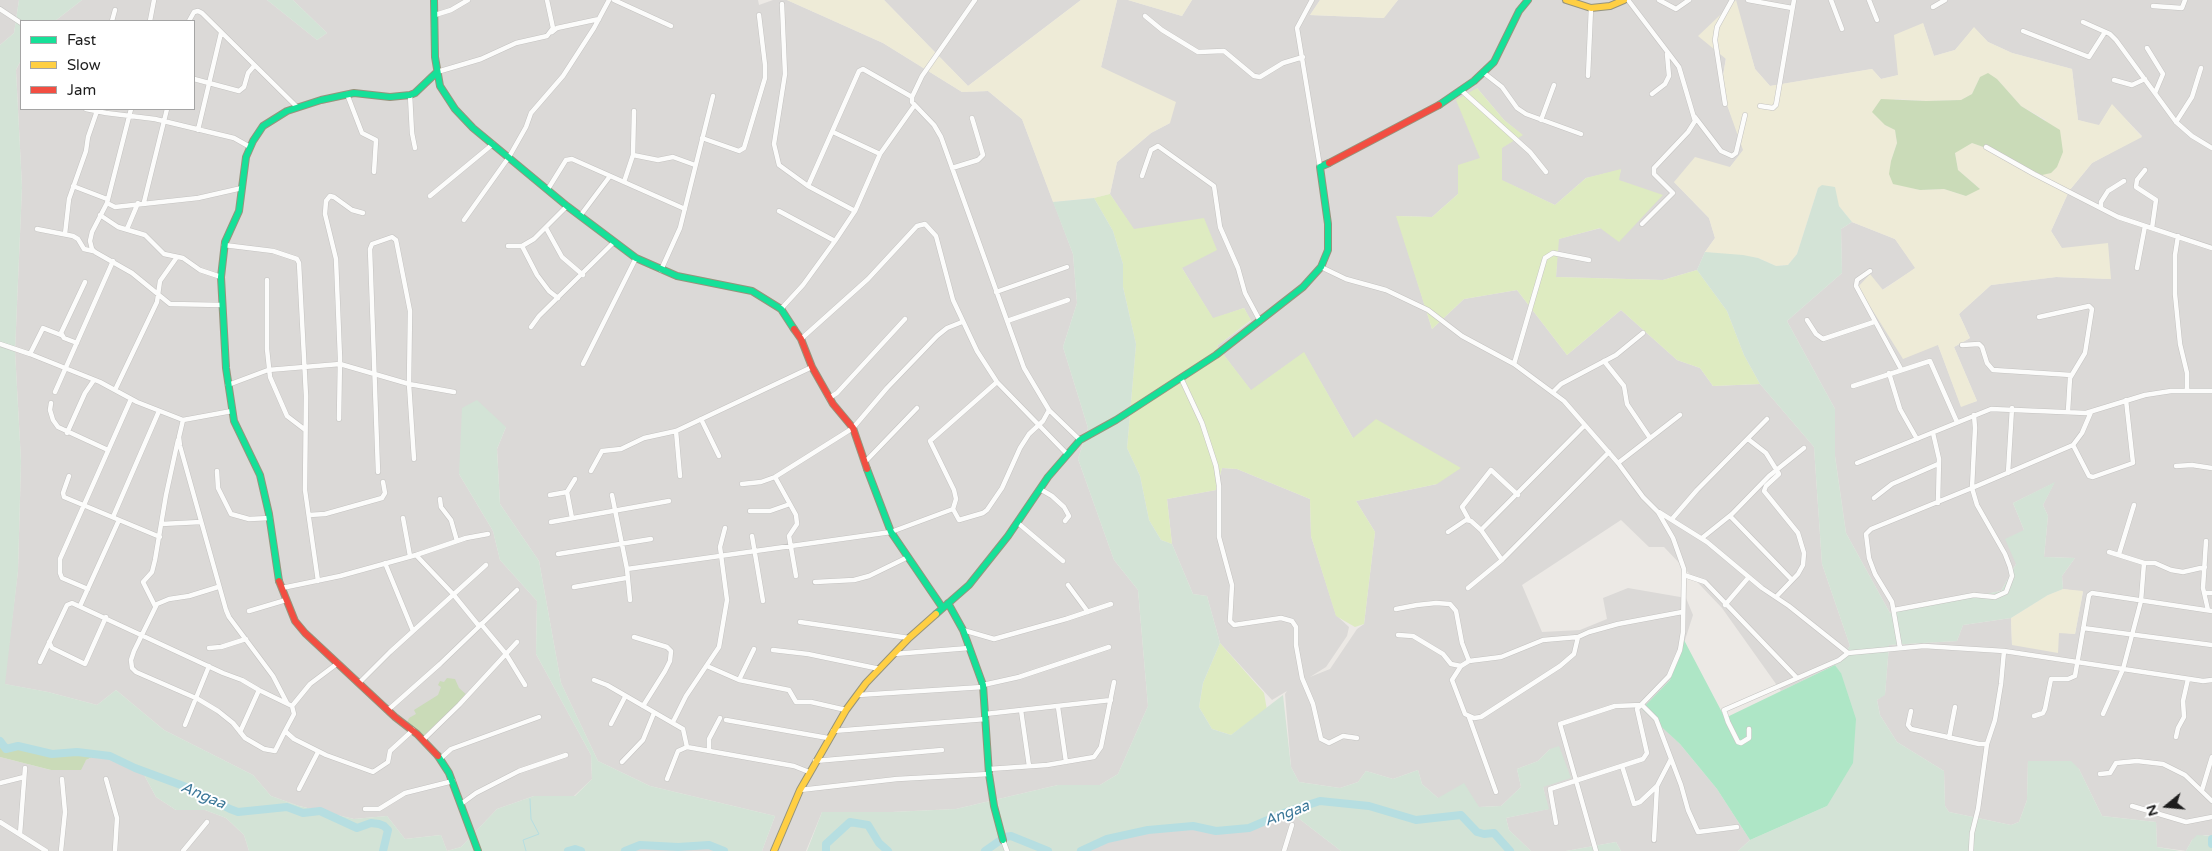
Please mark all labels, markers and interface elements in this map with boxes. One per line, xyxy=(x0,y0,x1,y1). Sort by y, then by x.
legend xyxy=(20,20,195,110)
text: Fast xyxy=(67,31,96,49)
text: Slow xyxy=(67,56,101,74)
text: Jam xyxy=(67,81,96,99)
water label: Angaa xyxy=(178,779,228,813)
north arrow xyxy=(2142,781,2192,831)
water label: Angaa xyxy=(1262,797,1312,831)
text: N xyxy=(2142,803,2162,818)

